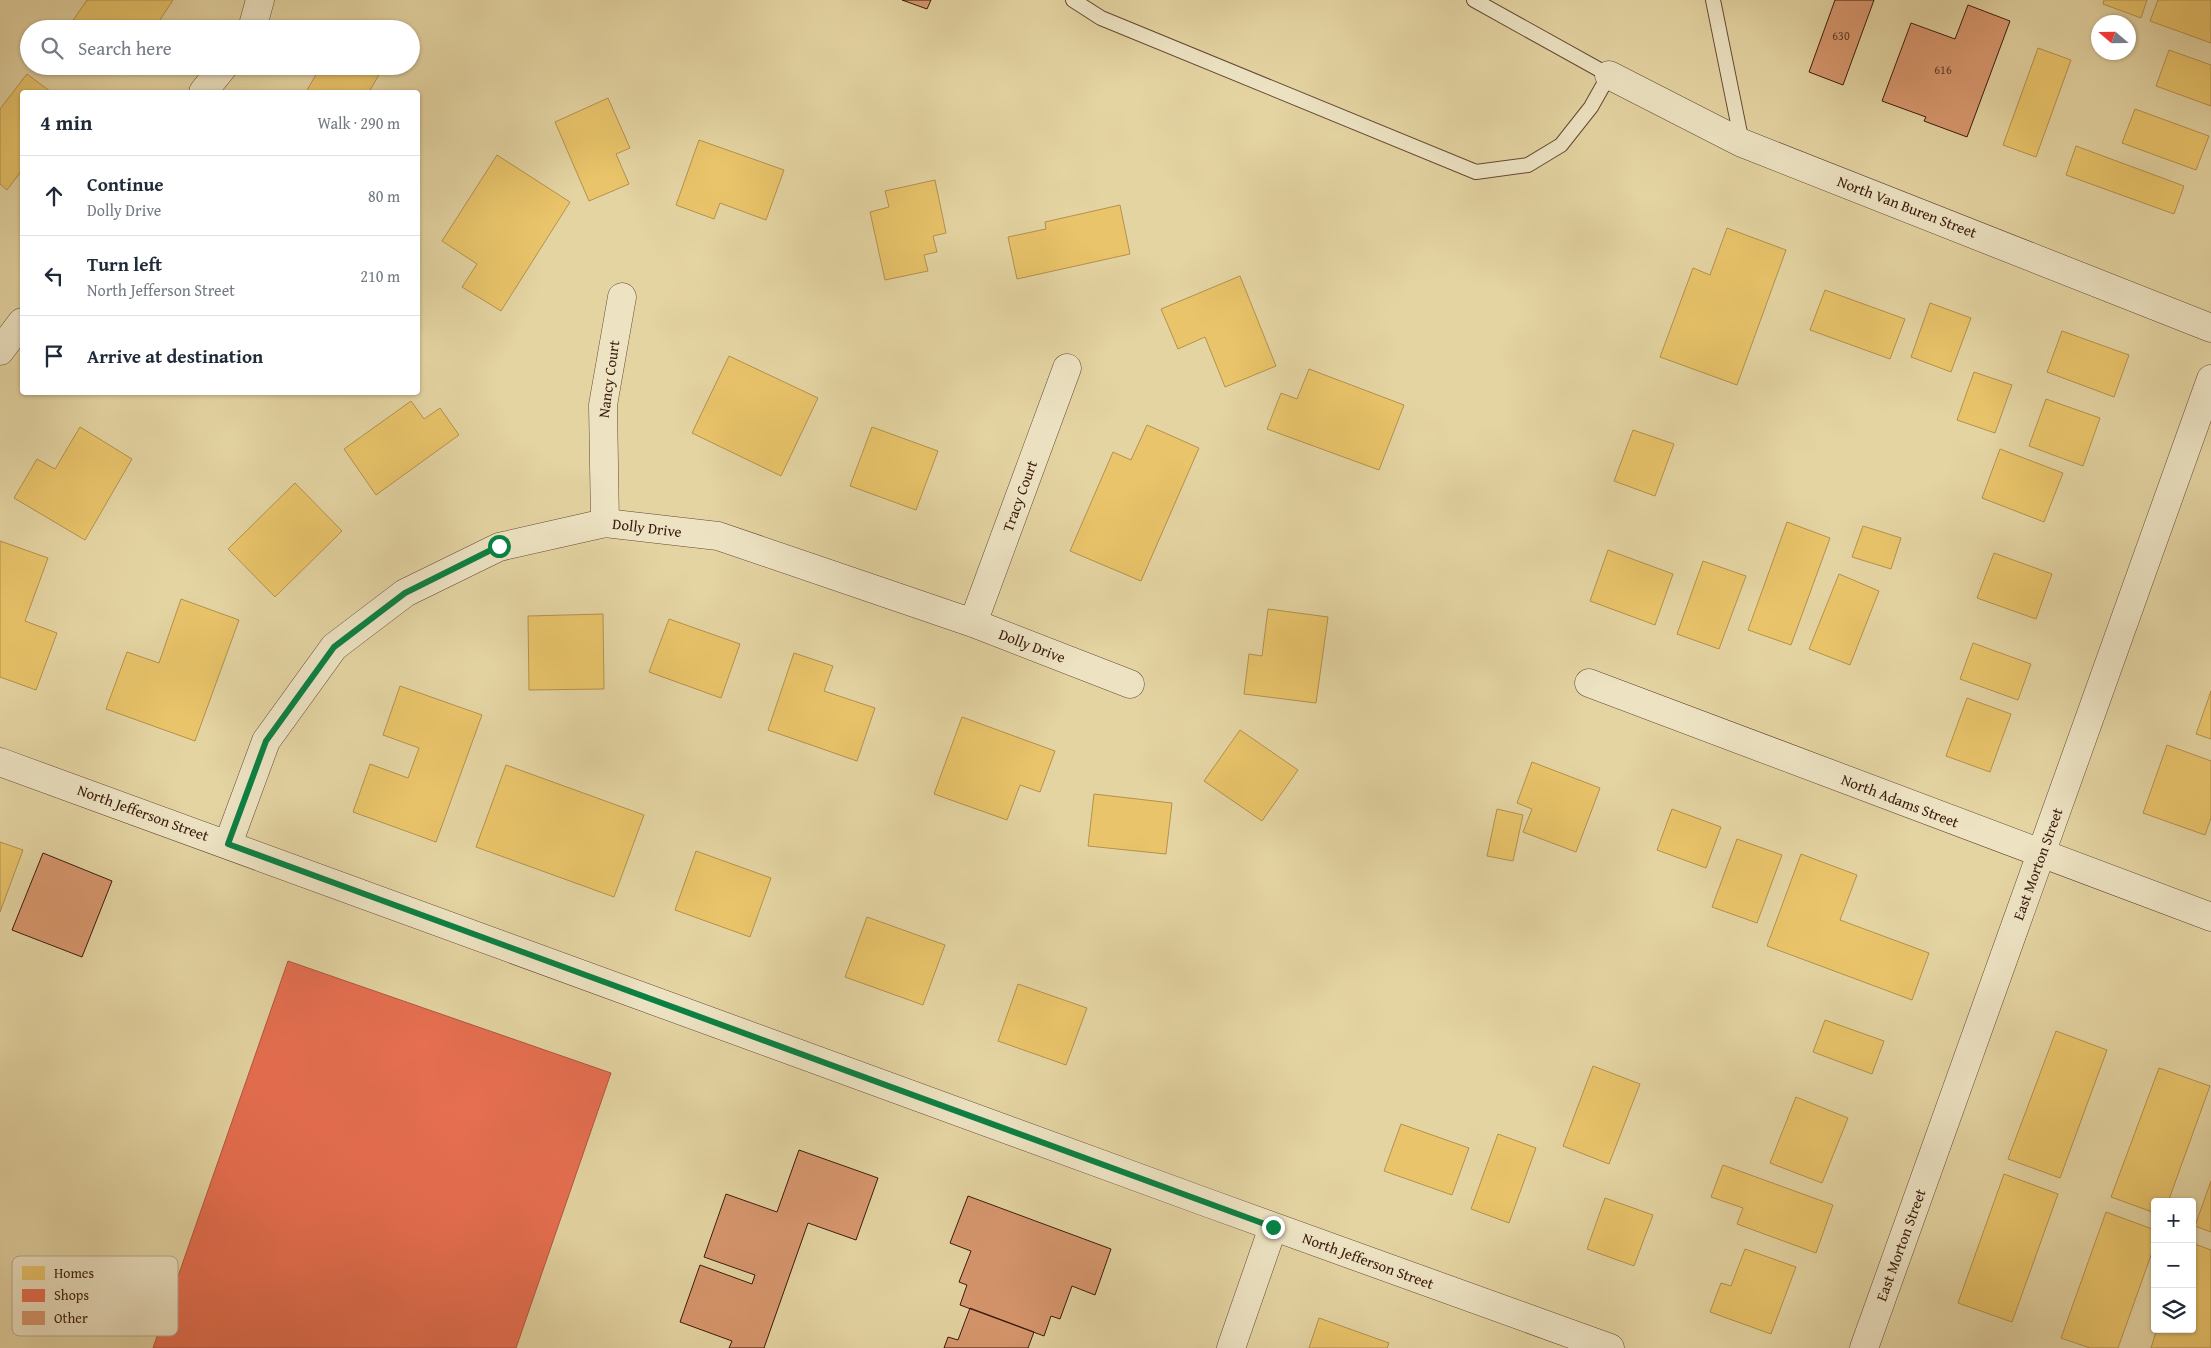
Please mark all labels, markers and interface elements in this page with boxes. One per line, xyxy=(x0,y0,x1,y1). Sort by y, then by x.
north arrow xyxy=(2091,15,2136,60)
search box xyxy=(20,20,420,75)
house number: 630 xyxy=(1832,27,1850,44)
icon: search xyxy=(38,34,66,62)
text: Search here xyxy=(78,34,172,62)
house number: 616 xyxy=(1934,61,1952,78)
text: 4 min xyxy=(40,107,92,138)
text: Walk · 290 m xyxy=(317,111,400,135)
text: Continue xyxy=(87,170,164,198)
street label: North Van Buren Street xyxy=(1834,170,1981,243)
icon: ahead xyxy=(40,182,68,210)
text: 80 m xyxy=(368,184,400,208)
text: Dolly Drive xyxy=(87,198,161,222)
text: Turn left xyxy=(87,250,162,278)
icon: left xyxy=(40,262,68,290)
text: 210 m xyxy=(360,264,400,288)
text: North Jefferson Street xyxy=(87,278,235,302)
street label: Nancy Court xyxy=(593,338,624,419)
icon: arrive xyxy=(40,342,68,370)
text: Arrive at destination xyxy=(87,342,263,370)
street label: Tracy Court xyxy=(997,457,1042,534)
street label: Dolly Drive xyxy=(611,513,683,542)
route start xyxy=(488,535,511,558)
street label: Dolly Drive xyxy=(996,623,1068,668)
street label: North Adams Street xyxy=(1838,768,1963,833)
street label: North Jefferson Street xyxy=(74,779,213,846)
street label: East Morton Street xyxy=(2007,804,2068,923)
street label: East Morton Street xyxy=(1870,1185,1931,1304)
map controls xyxy=(2151,1198,2196,1333)
button: + xyxy=(2151,1198,2196,1243)
route end xyxy=(1262,1216,1285,1239)
street label: North Jefferson Street xyxy=(1299,1227,1438,1294)
button: − xyxy=(2151,1243,2196,1288)
legend xyxy=(12,1256,178,1336)
text: Homes xyxy=(54,1263,94,1283)
text: Shops xyxy=(54,1285,89,1305)
button: layers xyxy=(2151,1288,2196,1333)
text: Other xyxy=(54,1308,88,1328)

